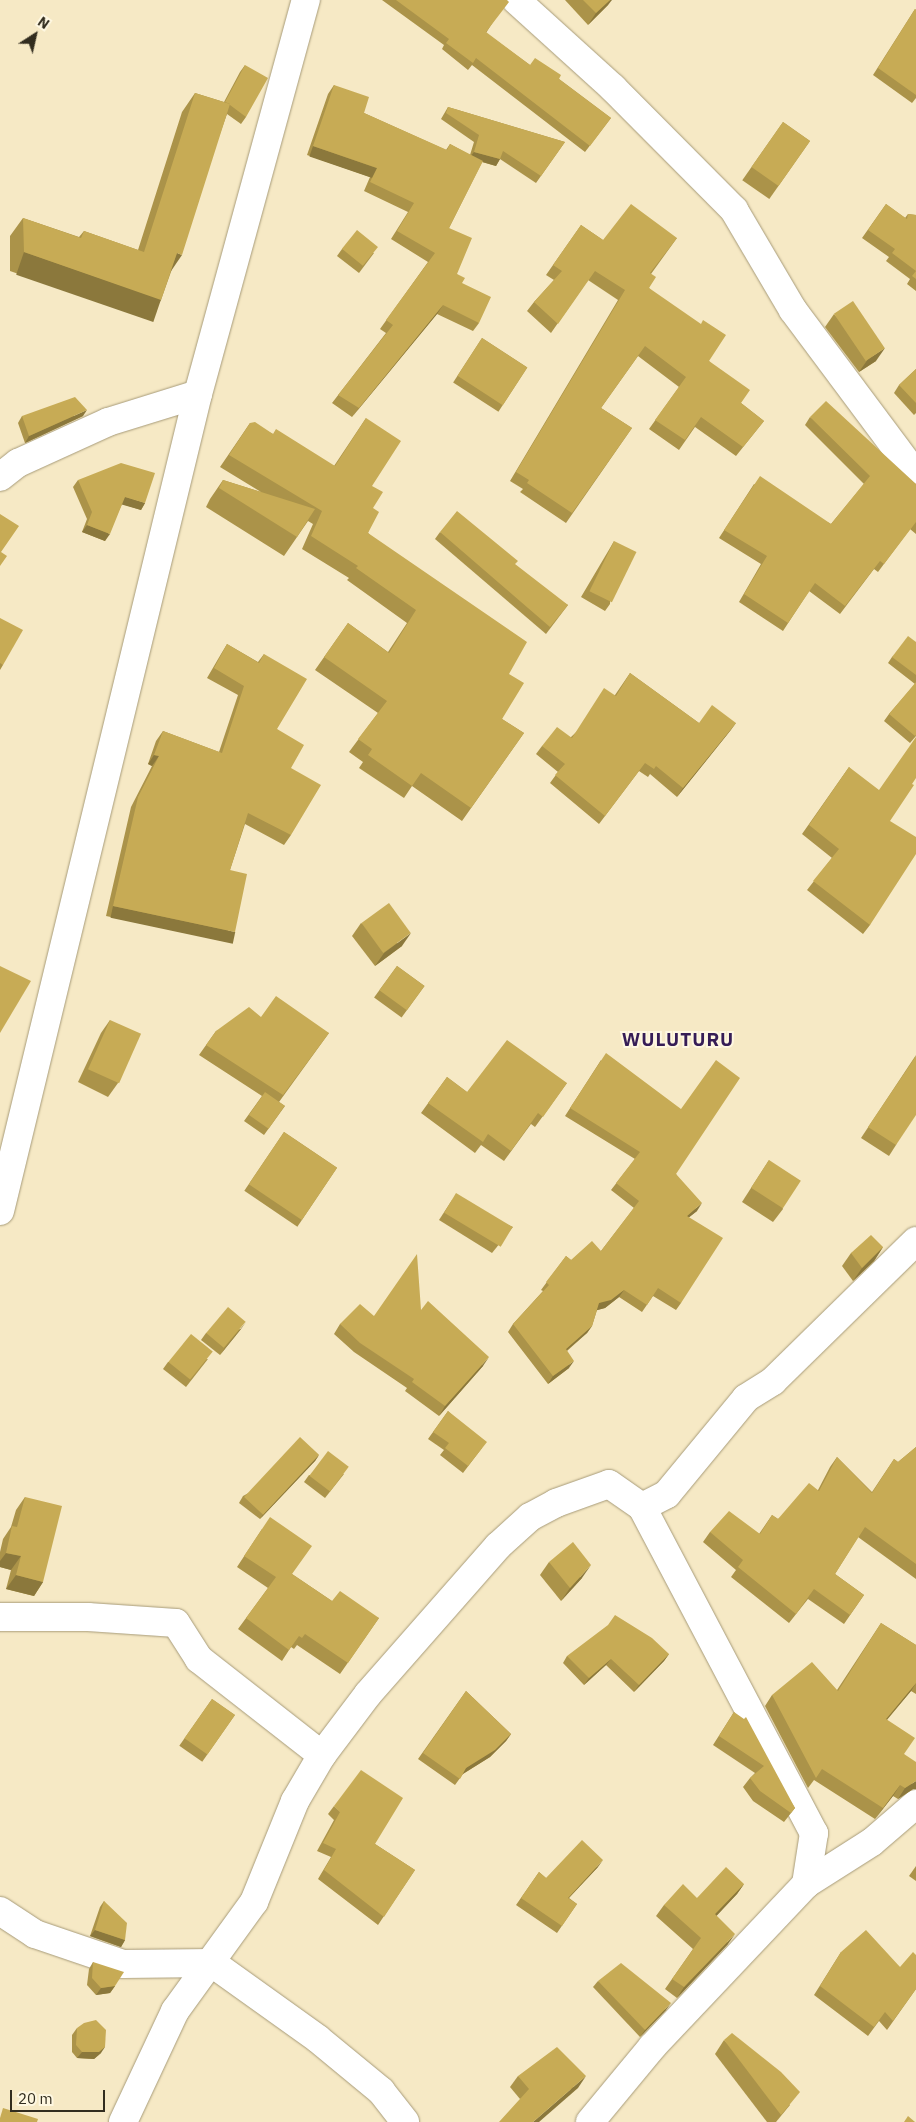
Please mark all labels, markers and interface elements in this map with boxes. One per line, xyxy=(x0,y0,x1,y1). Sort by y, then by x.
north arrow xyxy=(10,10,60,60)
text: N xyxy=(34,12,53,33)
district label: WULUTURU xyxy=(621,1029,735,1051)
scale bar xyxy=(12,2080,108,2112)
text: 20 m xyxy=(18,2089,53,2108)

